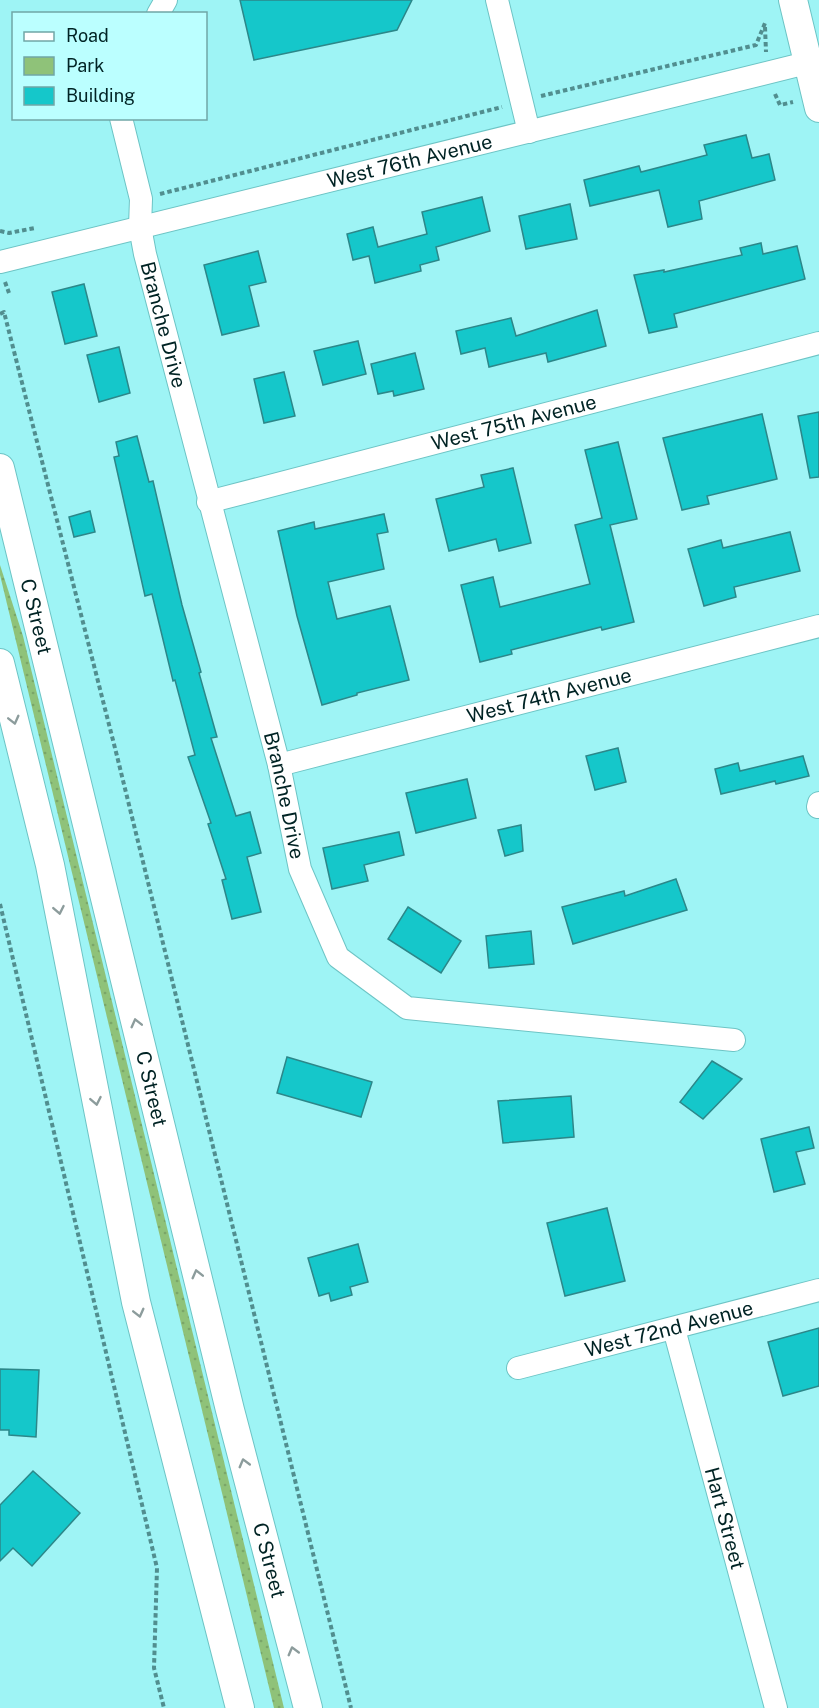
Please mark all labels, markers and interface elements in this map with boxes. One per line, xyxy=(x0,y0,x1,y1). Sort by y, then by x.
legend xyxy=(12,12,207,120)
text: Road xyxy=(66,25,109,46)
text: Park xyxy=(66,55,104,76)
text: Building xyxy=(66,85,135,106)
street label: West 76th Avenue xyxy=(325,129,495,193)
street label: Branche Drive xyxy=(135,259,192,390)
street label: West 75th Avenue xyxy=(429,389,599,455)
street label: C Street xyxy=(15,576,57,657)
street label: West 74th Avenue xyxy=(464,663,634,728)
one-way arrow xyxy=(7,715,20,725)
street label: Branche Drive xyxy=(259,729,310,861)
one-way arrow xyxy=(52,904,65,914)
one-way arrow xyxy=(130,1018,143,1028)
street label: C Street xyxy=(131,1048,172,1129)
one-way arrow xyxy=(89,1096,102,1106)
one-way arrow xyxy=(191,1269,204,1279)
street label: West 72nd Avenue xyxy=(582,1296,756,1362)
one-way arrow xyxy=(131,1308,144,1318)
one-way arrow xyxy=(239,1458,251,1469)
street label: Hart Street xyxy=(700,1464,750,1572)
street label: C Street xyxy=(248,1520,291,1601)
one-way arrow xyxy=(288,1647,301,1657)

